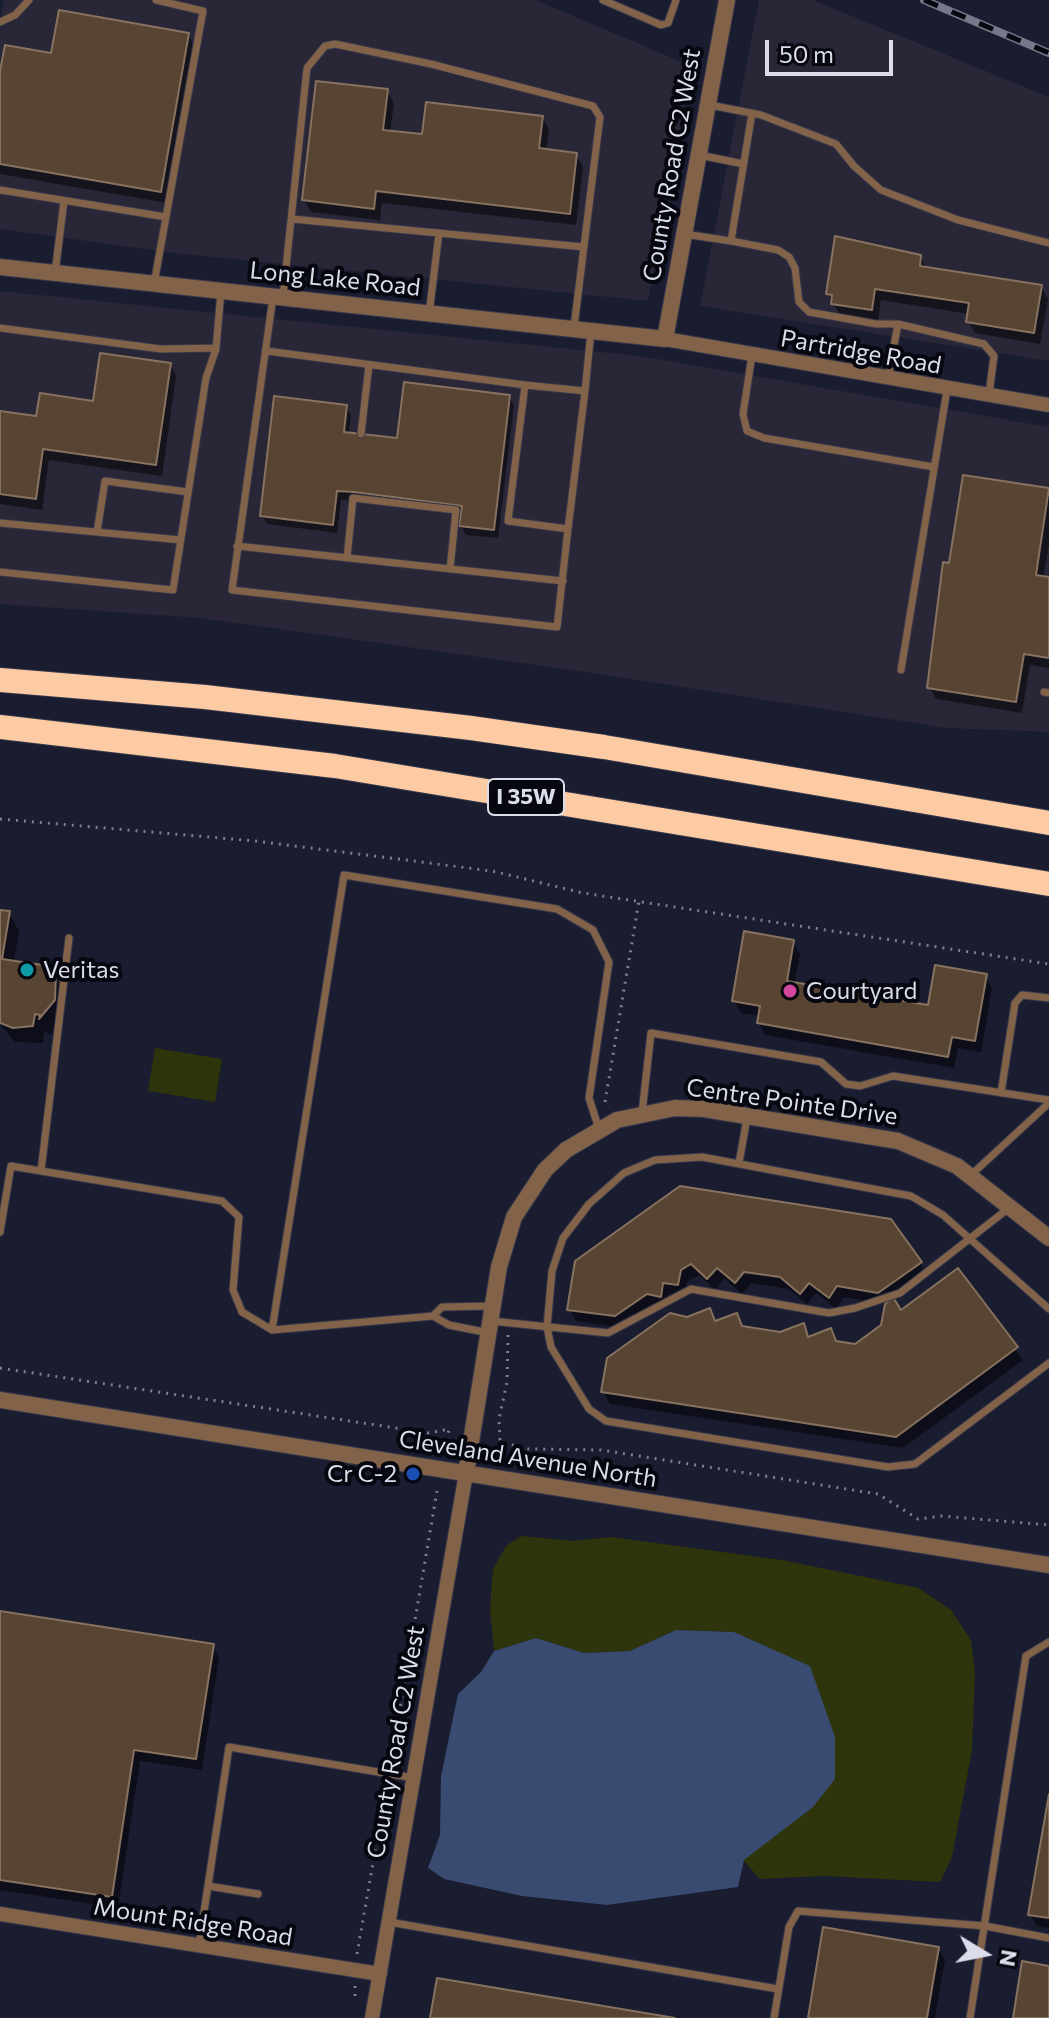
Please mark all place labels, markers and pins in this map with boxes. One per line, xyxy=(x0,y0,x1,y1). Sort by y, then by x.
place label: Veritas xyxy=(43,956,120,984)
marker: Veritas xyxy=(18,961,36,979)
place label: Courtyard xyxy=(806,977,917,1005)
marker: Courtyard xyxy=(781,982,799,1000)
place label: Cr C-2 xyxy=(327,1460,397,1488)
marker: Cr C-2 xyxy=(404,1465,422,1483)

